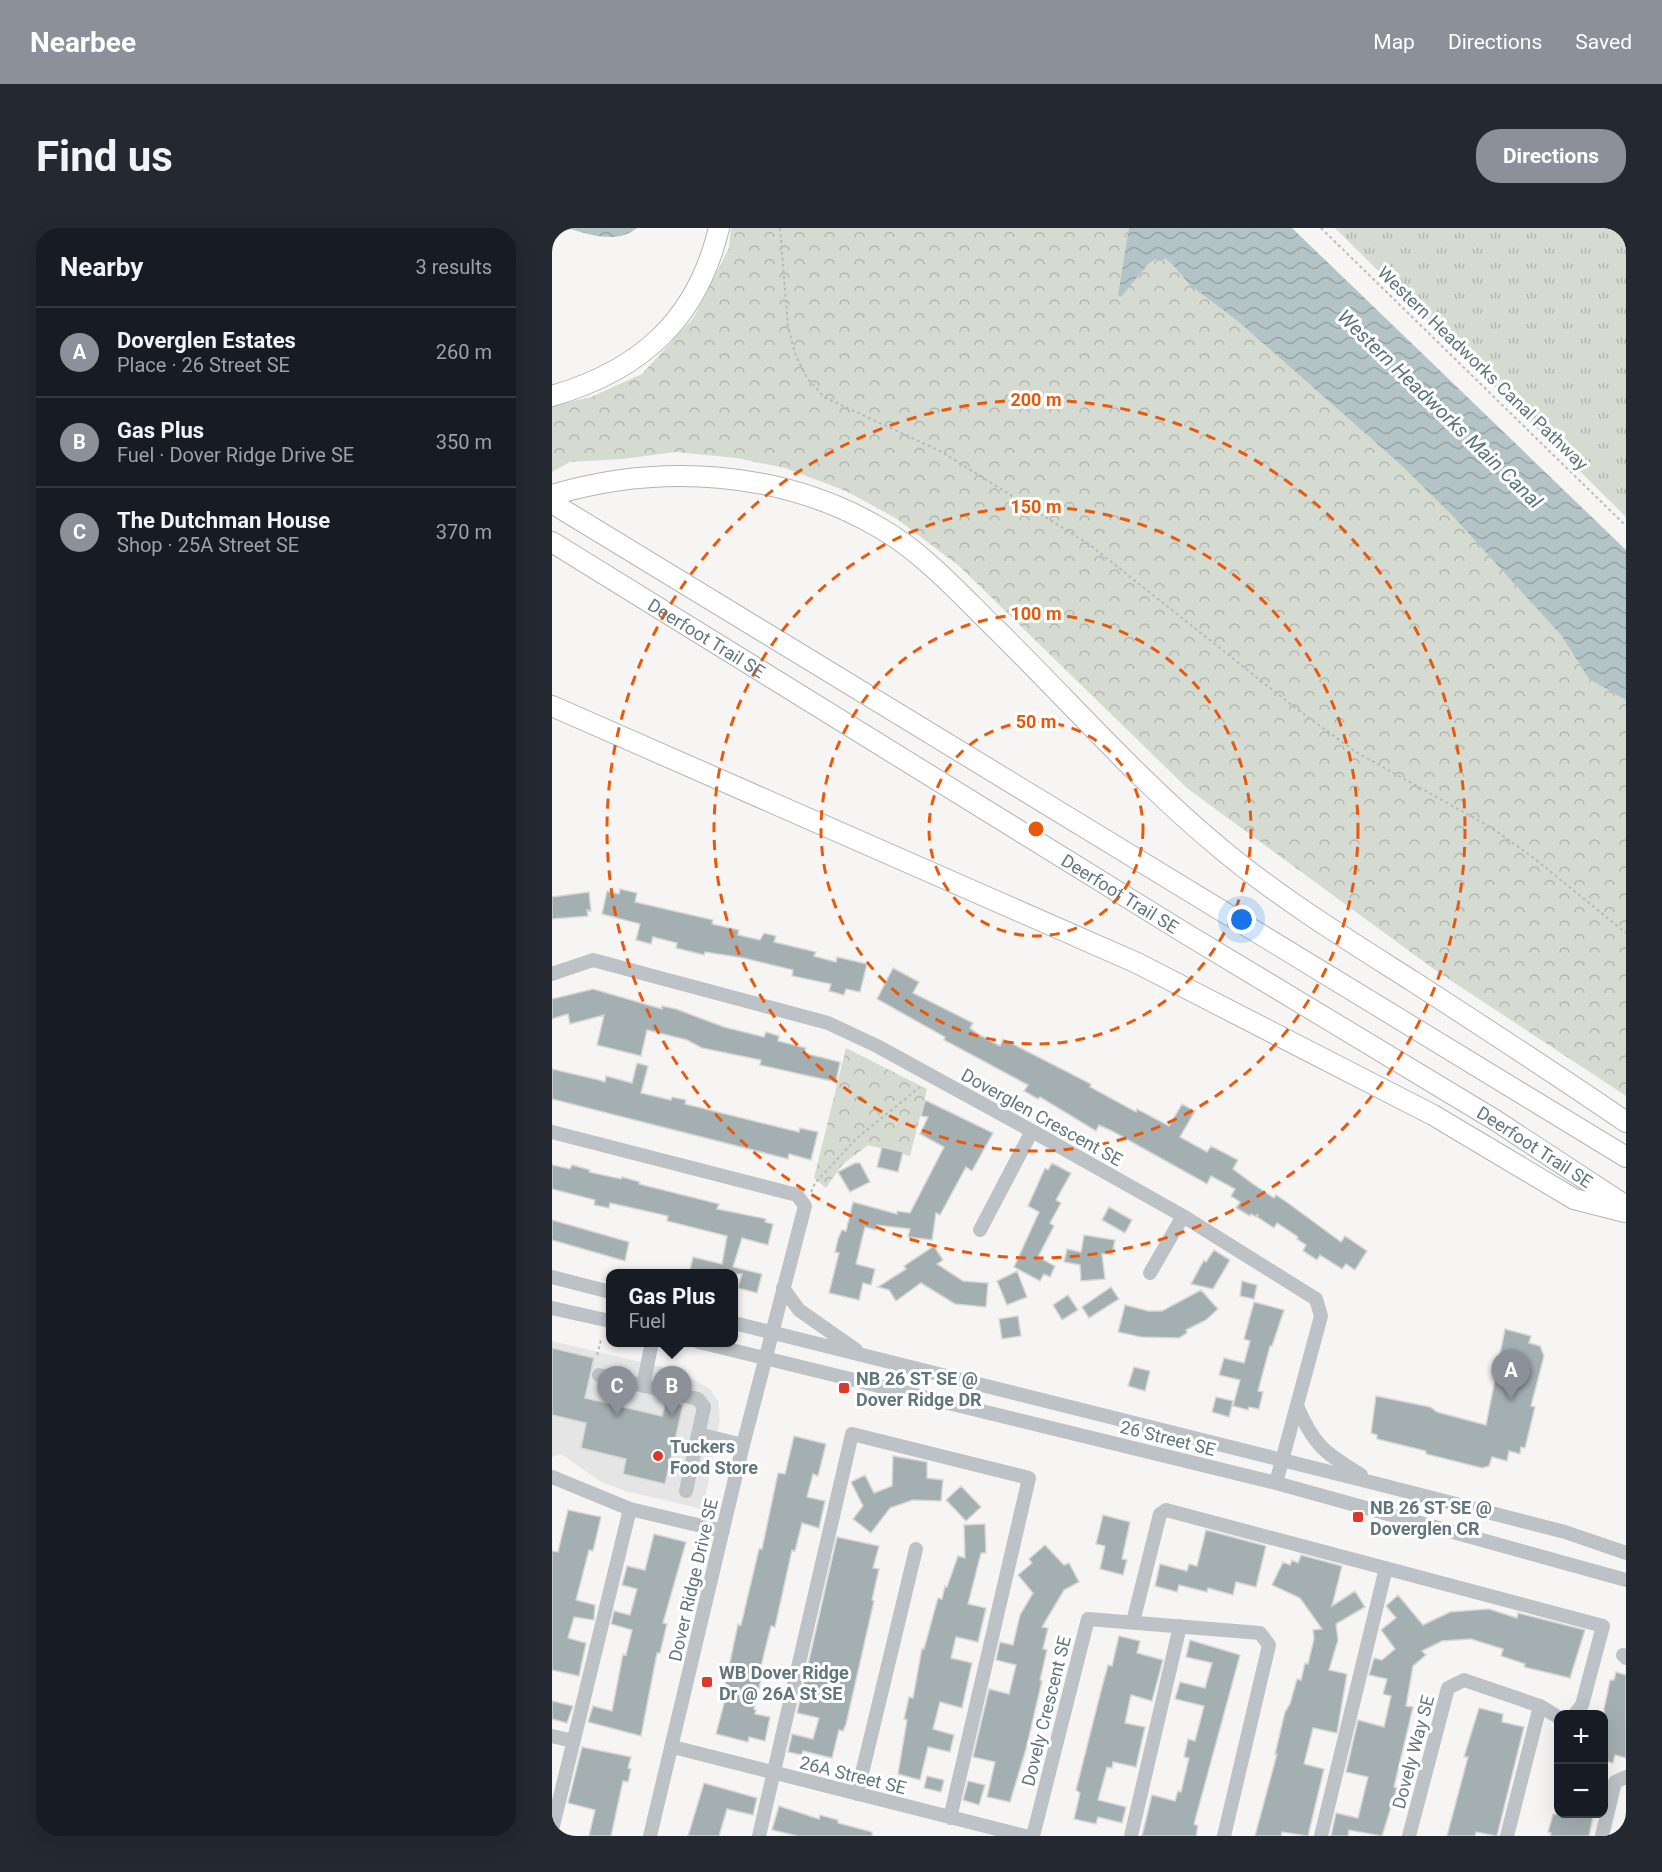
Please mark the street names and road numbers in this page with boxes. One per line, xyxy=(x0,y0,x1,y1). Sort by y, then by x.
street label: Western Headworks Canal Pathway xyxy=(1373,262,1593,475)
street label: Deerfoot Trail SE xyxy=(644,594,769,682)
street label: Deerfoot Trail SE xyxy=(1058,849,1183,937)
street label: Doverglen Crescent SE xyxy=(958,1064,1126,1170)
street label: Deerfoot Trail SE xyxy=(1473,1101,1597,1192)
street label: 26 Street SE xyxy=(1118,1416,1218,1460)
street label: Dover Ridge Drive SE xyxy=(664,1497,722,1663)
street label: Dovely Crescent SE xyxy=(1017,1634,1075,1788)
street label: Dovely Way SE xyxy=(1388,1693,1438,1811)
street label: 26A Street SE xyxy=(797,1752,909,1798)

